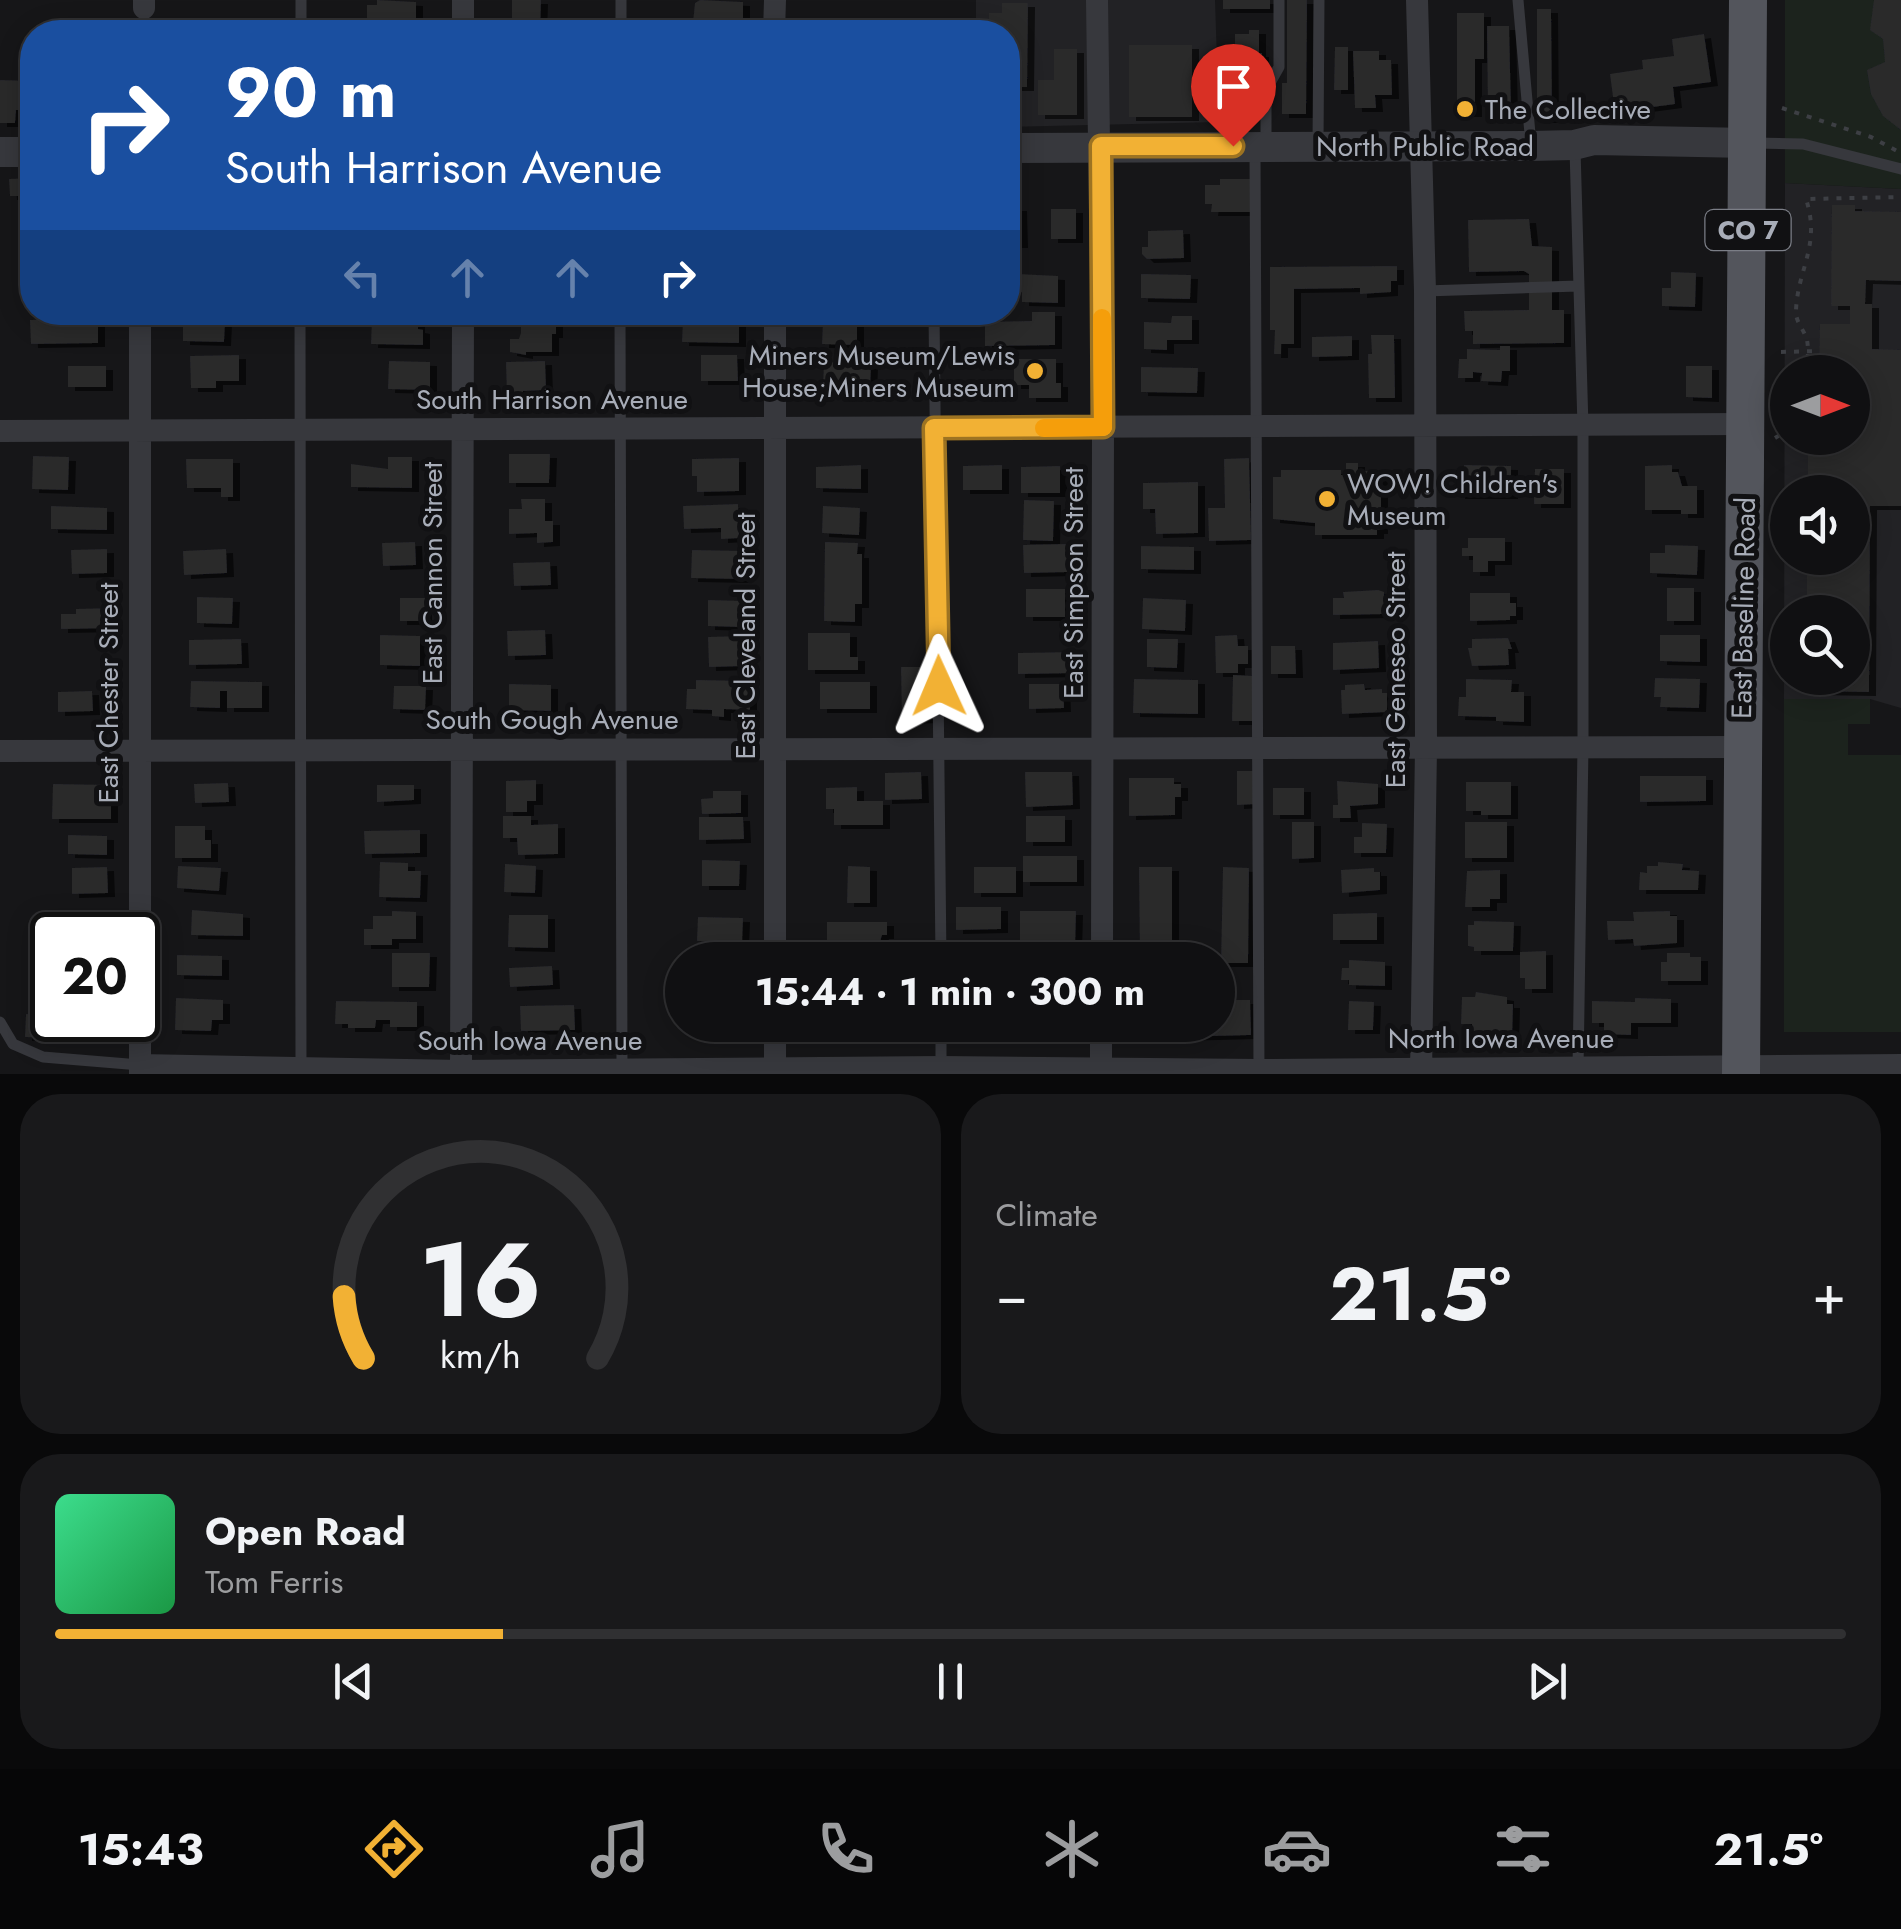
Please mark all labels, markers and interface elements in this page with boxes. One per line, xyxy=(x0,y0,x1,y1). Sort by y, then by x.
text: 90 m xyxy=(225,42,397,143)
pin xyxy=(1191,44,1276,147)
icon: arrive xyxy=(1206,59,1261,114)
icon: right xyxy=(60,60,190,190)
place label: The Collective xyxy=(1485,89,1651,130)
marker: The Collective xyxy=(1454,98,1476,120)
street label: North Public Road xyxy=(1316,126,1534,167)
text: South Harrison Avenue xyxy=(225,135,662,200)
road number: CO 7 xyxy=(1706,210,1790,250)
icon: left xyxy=(335,250,390,305)
icon: ahead xyxy=(440,250,495,305)
icon: ahead xyxy=(545,250,600,305)
icon: right xyxy=(650,250,705,305)
place label: Miners Museum/Lewis House;Miners Museum xyxy=(742,335,1015,408)
north arrow xyxy=(1770,355,1870,455)
map controls xyxy=(1770,355,1870,695)
marker: Miners Museum/Lewis House;Miners Museum xyxy=(1024,360,1046,382)
street label: South Harrison Avenue xyxy=(416,379,688,420)
street label: East Cannon Street xyxy=(412,461,453,684)
place label: WOW! Children's Museum xyxy=(1347,463,1558,536)
street label: East Simpson Street xyxy=(1053,467,1094,699)
button: sound xyxy=(1770,475,1870,575)
marker: WOW! Children's Museum xyxy=(1316,488,1338,510)
street label: East Baseline Road xyxy=(1721,497,1766,719)
street label: East Cleveland Street xyxy=(725,512,766,760)
street label: East Geneseo Street xyxy=(1375,551,1416,788)
street label: East Chester Street xyxy=(88,582,129,803)
button: search xyxy=(1770,595,1870,695)
position arrow xyxy=(887,634,991,738)
street label: South Gough Avenue xyxy=(425,699,679,740)
speed limit sign: 20 xyxy=(30,912,160,1042)
text: 15:44 · 1 min · 300 m xyxy=(755,964,1145,1019)
street label: North Iowa Avenue xyxy=(1388,1018,1614,1059)
street label: South Iowa Avenue xyxy=(417,1020,643,1061)
text: Climate xyxy=(996,1192,1098,1238)
text: 16 xyxy=(419,1205,542,1355)
text: 21.5° xyxy=(1329,1240,1511,1348)
text: − xyxy=(996,1255,1028,1335)
text: + xyxy=(1812,1255,1846,1335)
text: km/h xyxy=(440,1330,521,1381)
text: Open Road xyxy=(205,1504,406,1559)
text: Tom Ferris xyxy=(205,1559,343,1605)
icon: previous xyxy=(326,1654,381,1709)
icon: pause xyxy=(923,1654,978,1709)
icon: next xyxy=(1520,1654,1575,1709)
icon: directions xyxy=(359,1814,429,1884)
icon: music xyxy=(585,1814,655,1884)
icon: phone xyxy=(811,1814,881,1884)
icon: climate xyxy=(1037,1814,1107,1884)
icon: car xyxy=(1262,1814,1332,1884)
icon: filters xyxy=(1488,1814,1558,1884)
text: 15:43 xyxy=(78,1817,204,1882)
text: 21.5° xyxy=(1714,1817,1823,1882)

